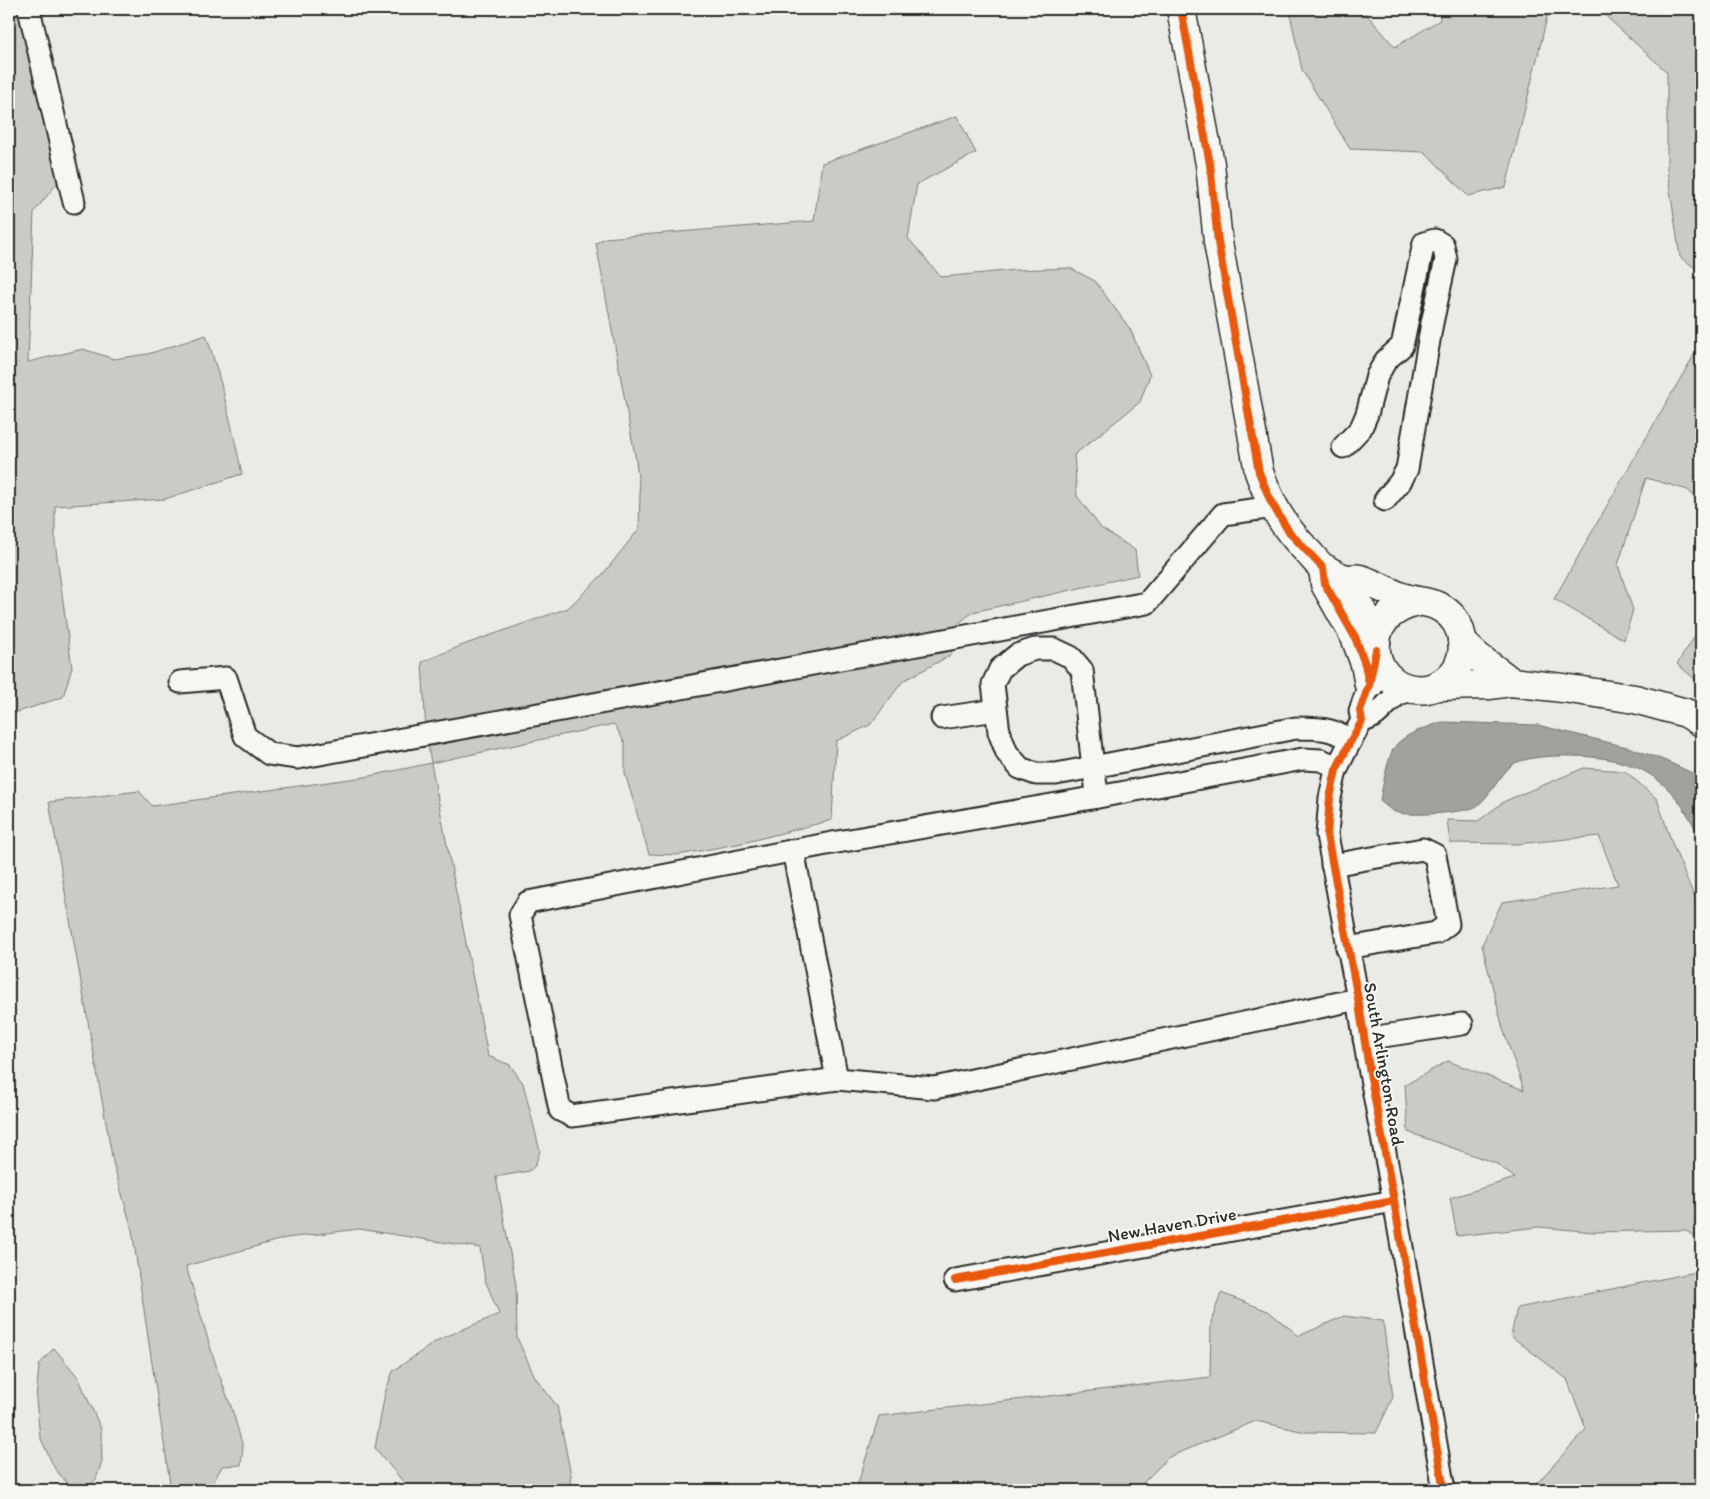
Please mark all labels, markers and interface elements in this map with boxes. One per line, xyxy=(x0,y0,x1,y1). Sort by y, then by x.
street label: South Arlington Road xyxy=(1359,981,1409,1147)
street label: New Haven Drive xyxy=(1106,1203,1238,1247)

